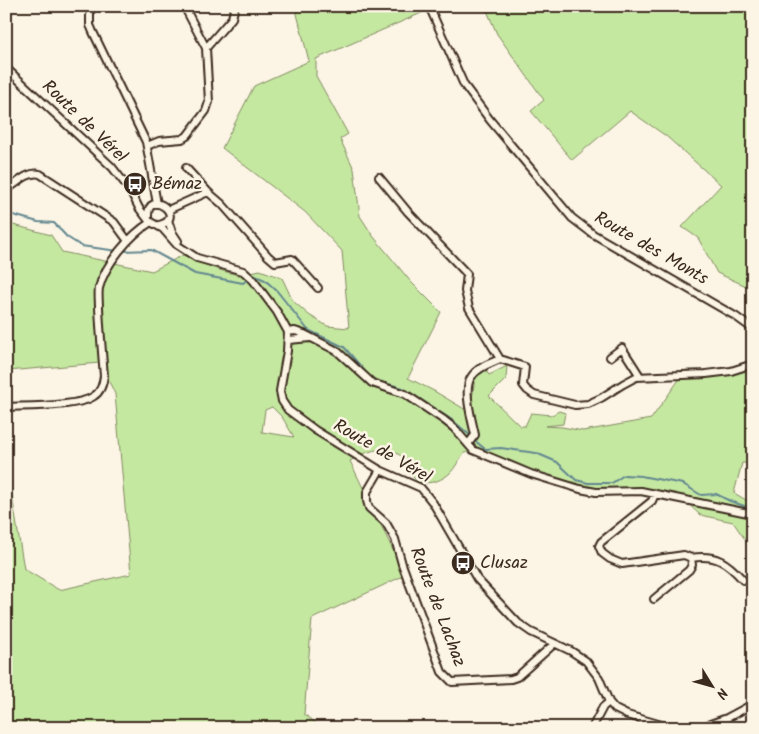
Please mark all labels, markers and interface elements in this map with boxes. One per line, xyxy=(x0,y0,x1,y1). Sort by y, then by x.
street label: Route de Vérel xyxy=(34,73,134,171)
place label: Bémaz xyxy=(152,170,202,199)
bus stop icon: Bémaz xyxy=(122,171,148,197)
street label: Route des Monts xyxy=(588,204,714,294)
street label: Route de Vérel xyxy=(327,412,437,492)
street label: Route de Lachaz xyxy=(401,543,473,671)
place label: Clusaz xyxy=(480,549,528,578)
bus stop icon: Clusaz xyxy=(450,550,476,576)
north arrow xyxy=(686,662,736,712)
text: N xyxy=(710,683,733,703)

